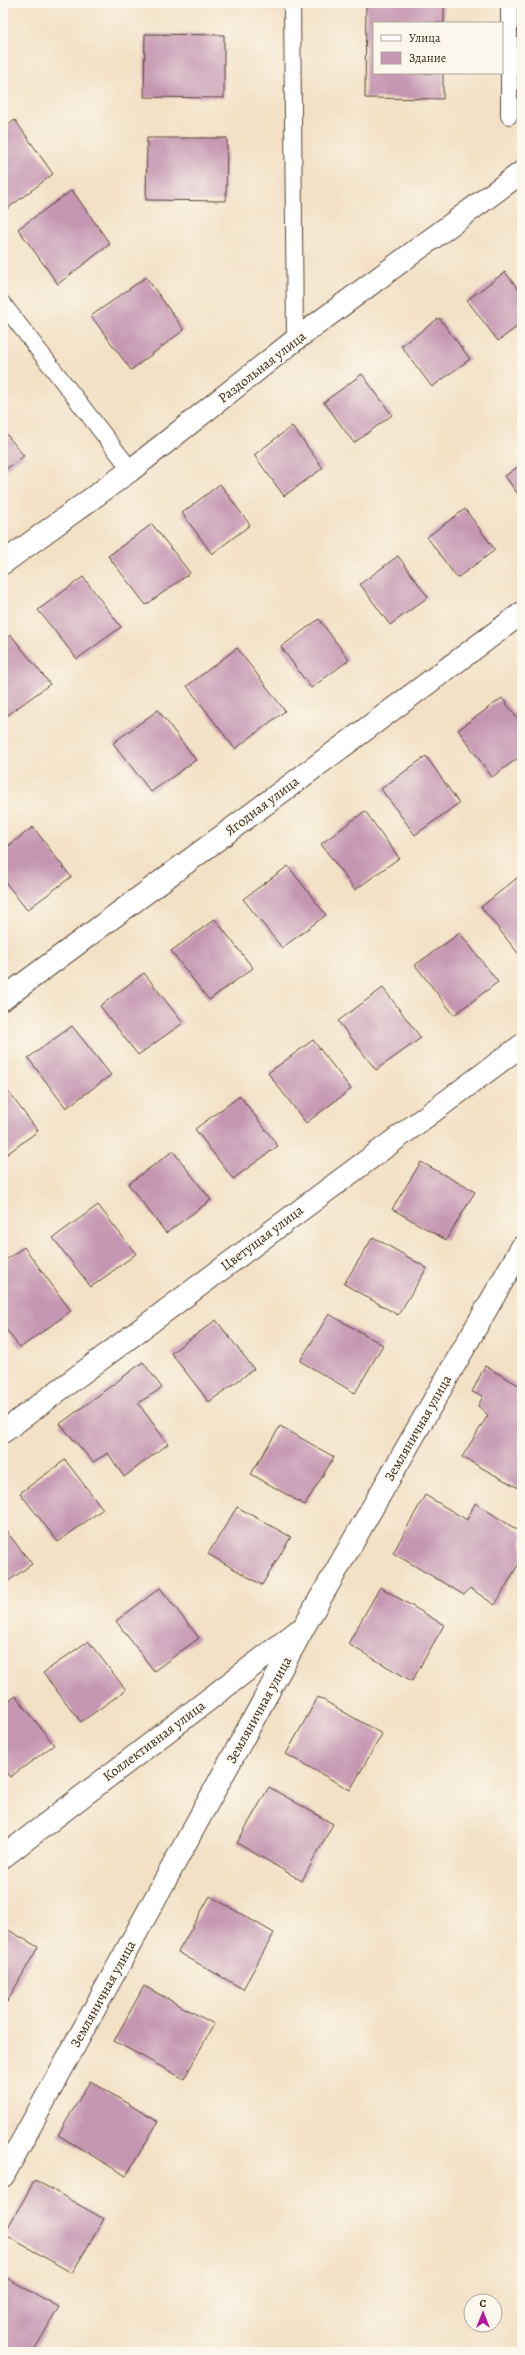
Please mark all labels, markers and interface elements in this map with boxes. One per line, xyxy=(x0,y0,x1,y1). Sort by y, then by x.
legend xyxy=(373,22,503,74)
text: Улица xyxy=(409,30,441,46)
text: Здание xyxy=(409,50,446,66)
street label: Раздольная улица xyxy=(214,326,310,407)
street label: Ягодная улица xyxy=(221,772,303,840)
street label: Цветущая улица xyxy=(217,1200,308,1275)
street label: Земляничная улица xyxy=(380,1371,456,1485)
street label: Земляничная улица xyxy=(222,1653,297,1767)
street label: Коллективная улица xyxy=(99,1696,210,1786)
street label: Земляничная улица xyxy=(66,1937,141,2051)
north arrow xyxy=(463,2293,503,2333)
text: С xyxy=(480,2296,487,2311)

